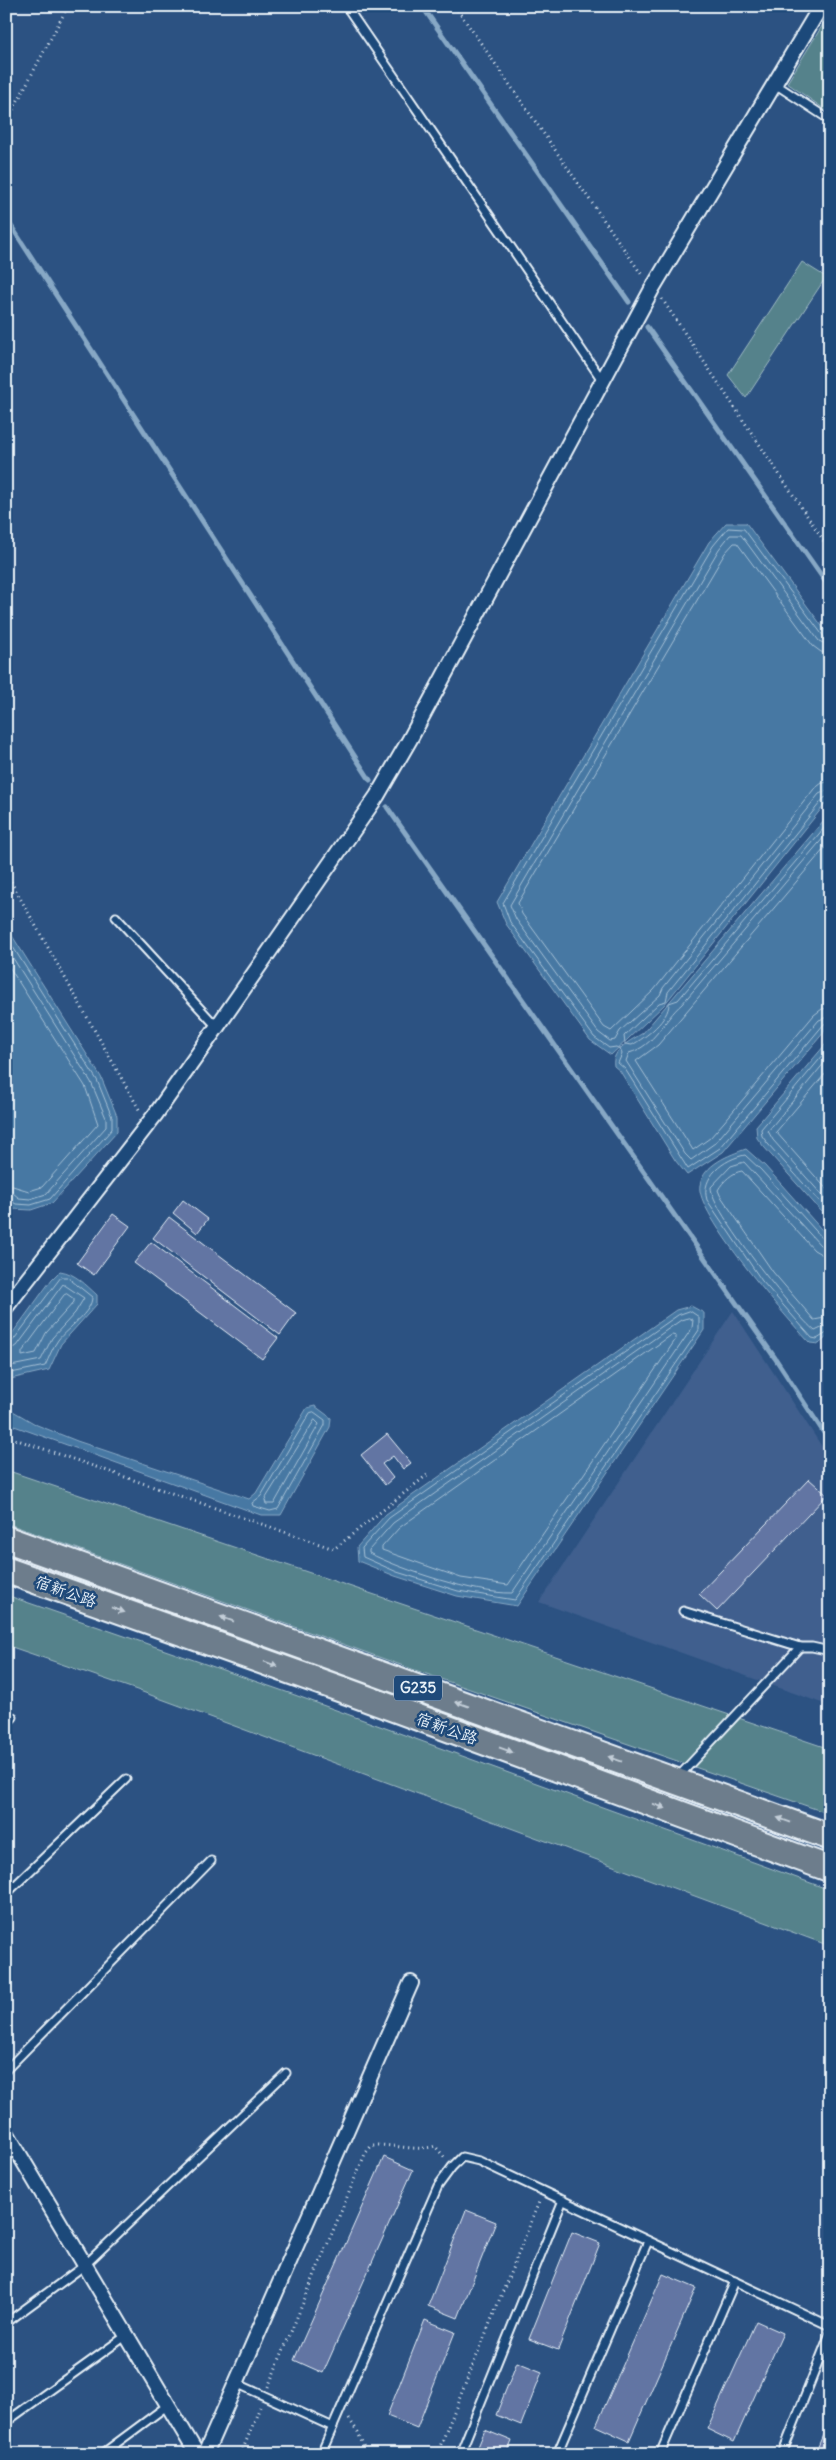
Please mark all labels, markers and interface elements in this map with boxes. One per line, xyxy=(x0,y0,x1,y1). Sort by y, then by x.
street label: 宿新公路 xyxy=(33,1571,99,1611)
one-way arrow xyxy=(111,1606,126,1614)
one-way arrow xyxy=(219,1615,234,1622)
one-way arrow xyxy=(264,1660,279,1668)
road number: G235 xyxy=(394,1676,442,1700)
one-way arrow xyxy=(454,1700,469,1708)
street label: 宿新公路 xyxy=(414,1708,480,1748)
one-way arrow xyxy=(499,1746,514,1754)
one-way arrow xyxy=(607,1755,622,1762)
one-way arrow xyxy=(651,1803,666,1810)
one-way arrow xyxy=(776,1816,791,1824)

